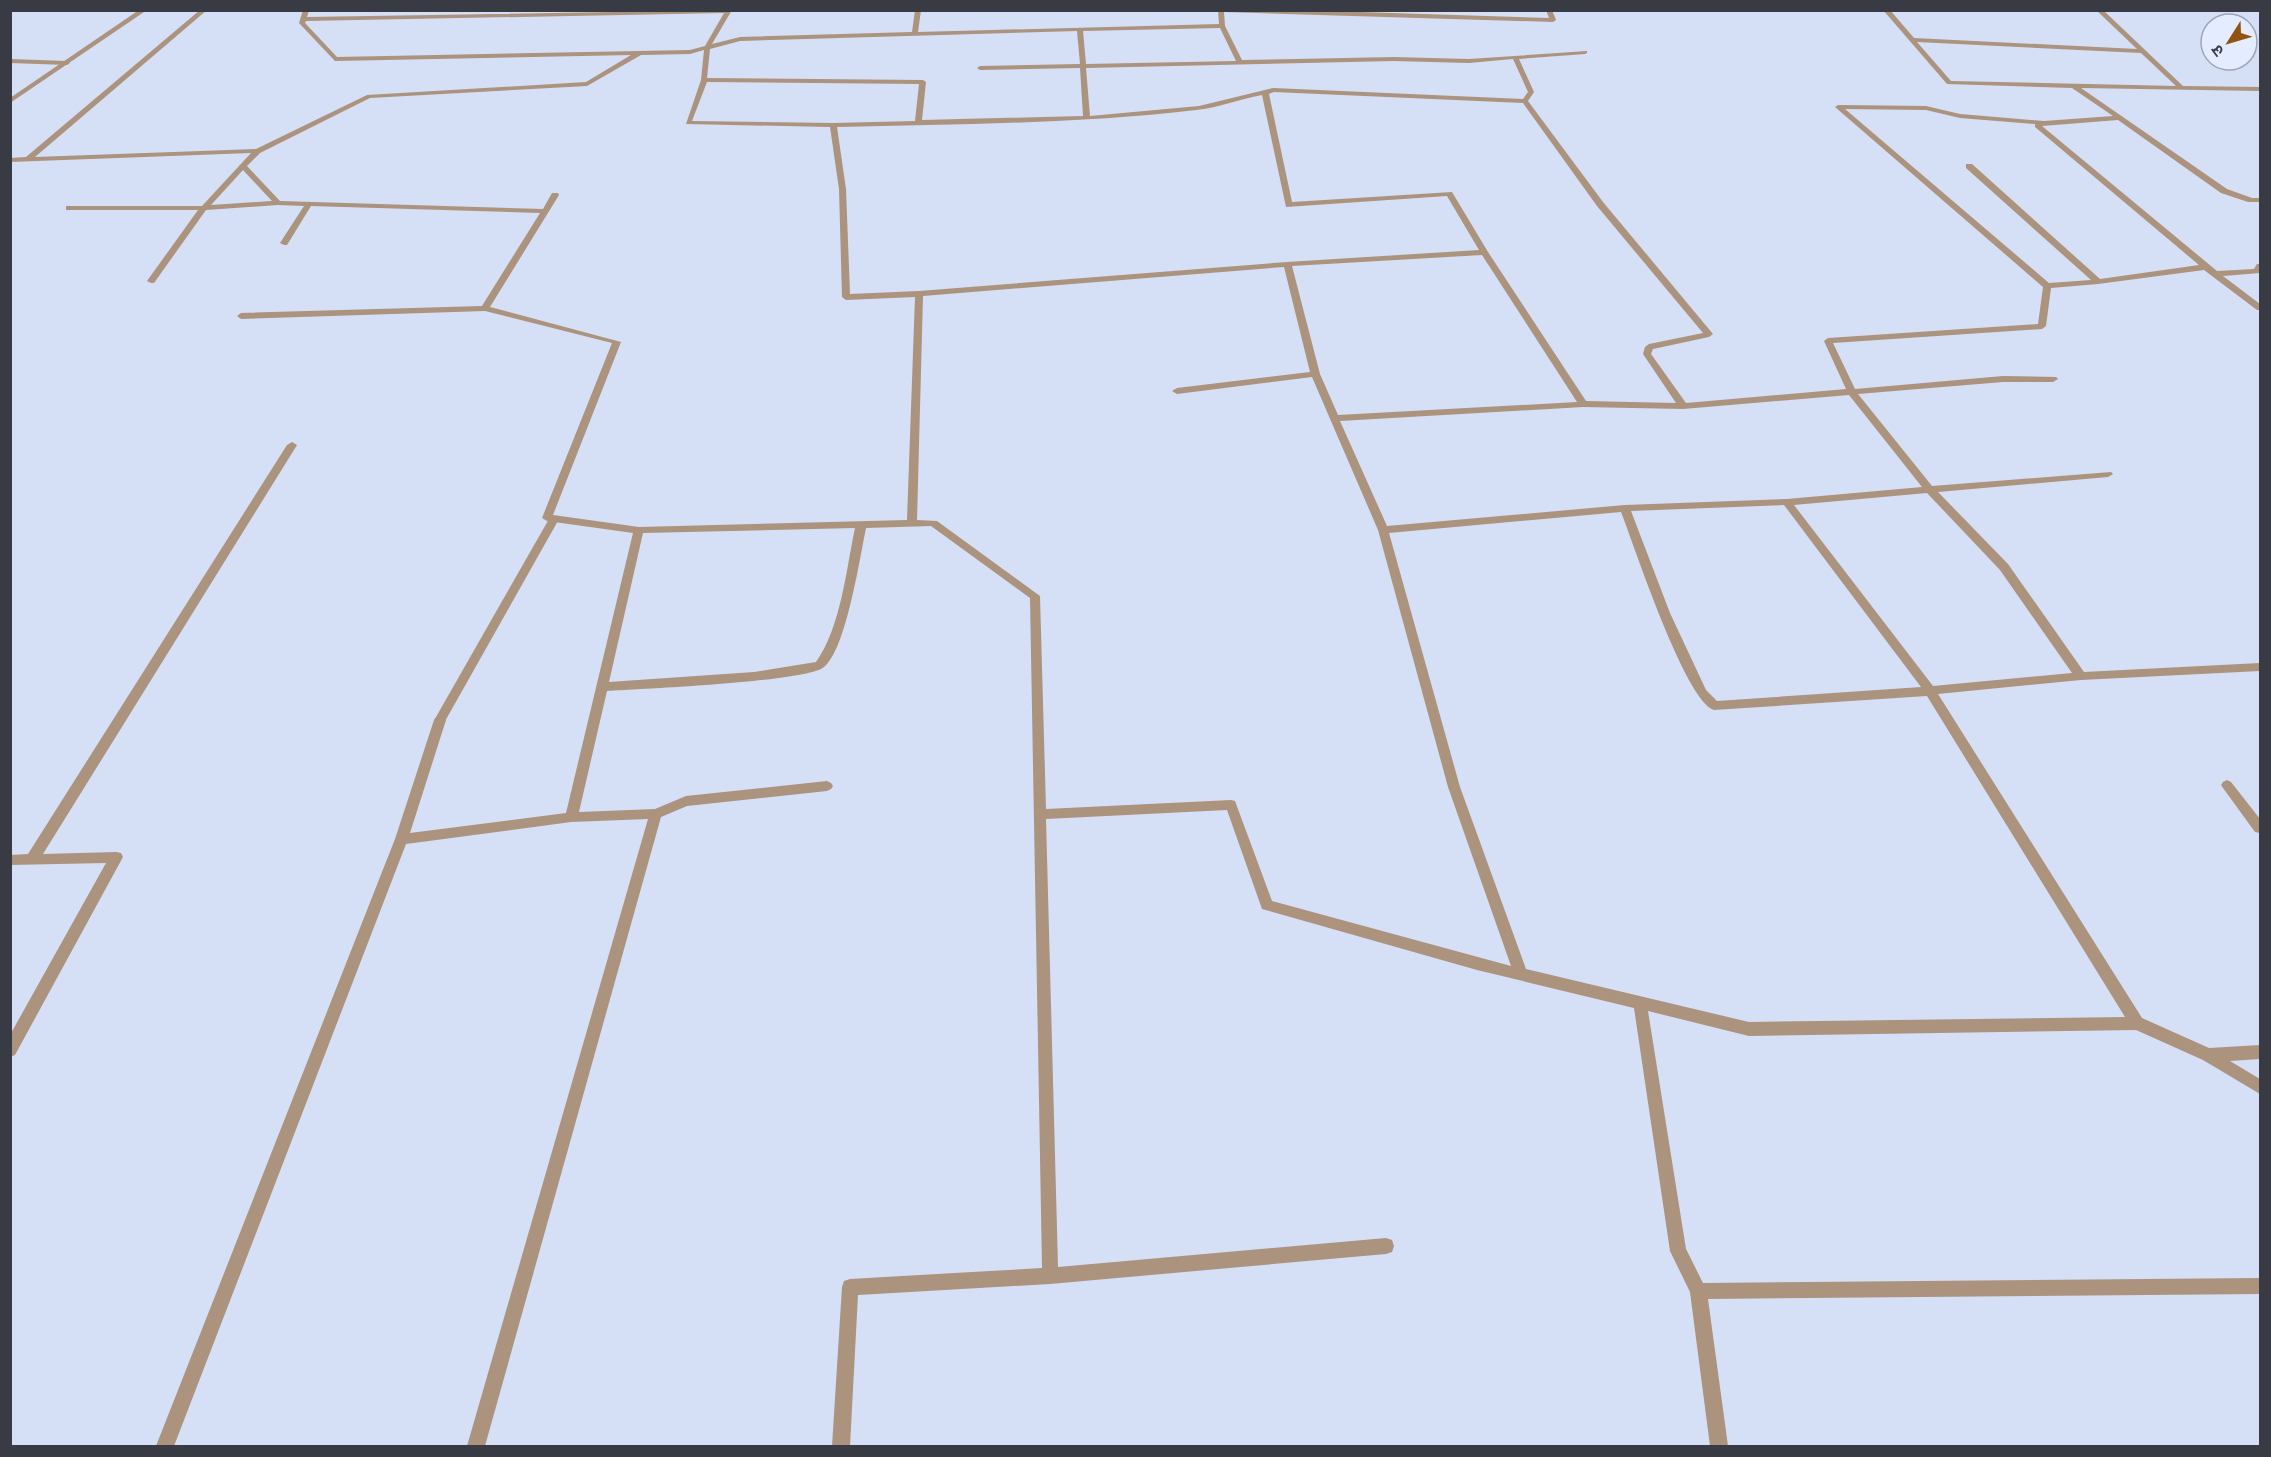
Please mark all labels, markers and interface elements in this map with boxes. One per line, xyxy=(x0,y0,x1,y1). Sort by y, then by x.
north arrow xyxy=(2199,12,2259,72)
text: उ xyxy=(2205,40,2229,61)

